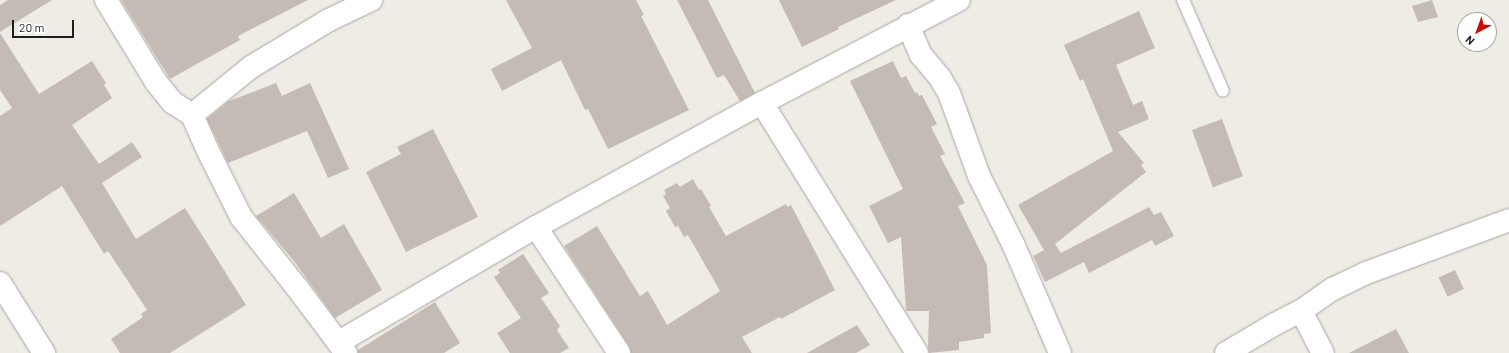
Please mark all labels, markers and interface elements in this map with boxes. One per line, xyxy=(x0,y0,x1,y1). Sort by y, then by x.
scale bar xyxy=(14,12,76,38)
north arrow xyxy=(1457,12,1497,52)
text: 20 m xyxy=(19,20,45,34)
text: N xyxy=(1462,33,1476,48)

